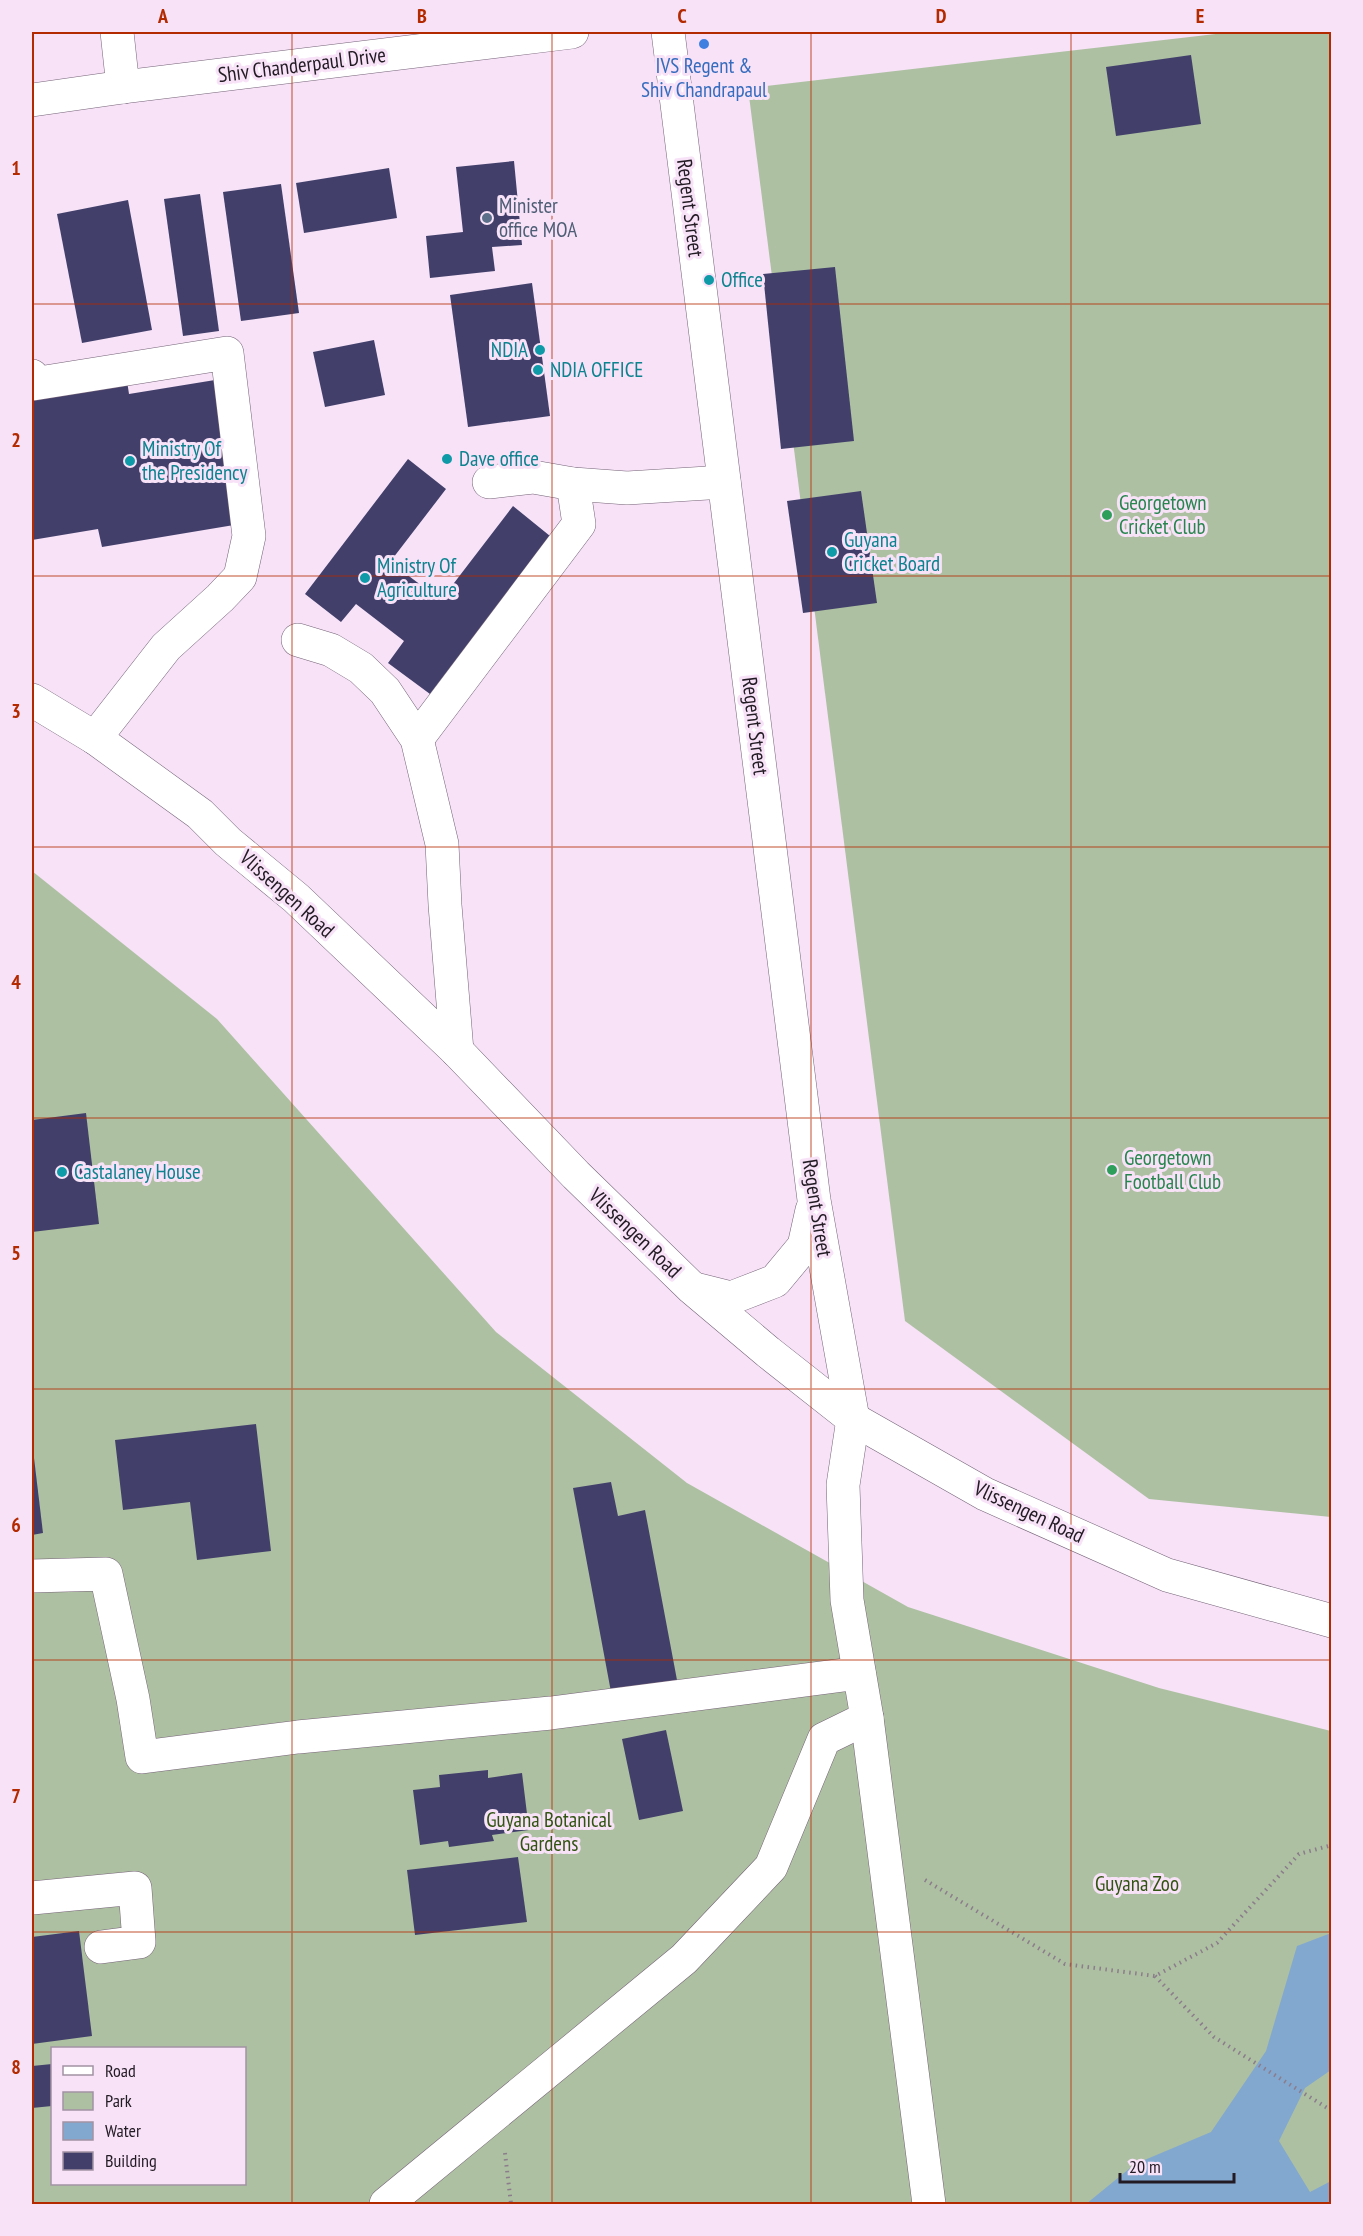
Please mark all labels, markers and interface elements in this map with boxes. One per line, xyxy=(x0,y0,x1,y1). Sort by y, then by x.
text: A xyxy=(157,3,169,29)
text: B xyxy=(417,3,427,29)
text: C xyxy=(677,3,687,29)
text: D xyxy=(936,3,947,29)
text: E xyxy=(1196,3,1204,29)
marker: IVS Regent & Shiv Chandrapaul xyxy=(697,37,711,51)
street label: Shiv Chanderpaul Drive xyxy=(216,41,387,88)
place label: IVS Regent & Shiv Chandrapaul xyxy=(641,52,767,103)
text: 1 xyxy=(11,155,21,181)
street label: Regent Street xyxy=(671,157,710,259)
place label: Minister office MOA xyxy=(499,192,577,243)
marker: Minister office MOA xyxy=(480,211,494,225)
place label: Office xyxy=(721,266,763,293)
marker: Office xyxy=(702,273,716,287)
place label: NDIA xyxy=(491,336,528,363)
marker: NDIA xyxy=(533,343,547,357)
place label: NDIA OFFICE xyxy=(550,356,643,383)
marker: NDIA OFFICE xyxy=(531,363,545,377)
text: 2 xyxy=(11,427,21,453)
place label: Ministry Of the Presidency xyxy=(142,435,247,486)
place label: Dave office xyxy=(459,445,539,472)
marker: Dave office xyxy=(440,452,454,466)
marker: Ministry Of the Presidency xyxy=(123,454,137,468)
place label: Georgetown Cricket Club xyxy=(1119,489,1207,540)
marker: Georgetown Cricket Club xyxy=(1100,508,1114,522)
place label: Guyana Cricket Board xyxy=(844,526,940,577)
marker: Guyana Cricket Board xyxy=(825,545,839,559)
place label: Ministry Of Agriculture xyxy=(377,552,457,603)
marker: Ministry Of Agriculture xyxy=(358,571,372,585)
street label: Regent Street xyxy=(736,675,775,777)
text: 3 xyxy=(11,698,21,724)
street label: Vlissengen Road xyxy=(234,843,340,943)
text: 4 xyxy=(11,969,21,995)
place label: Georgetown Football Club xyxy=(1124,1144,1221,1195)
street label: Regent Street xyxy=(796,1157,839,1259)
place label: Castalaney House xyxy=(74,1158,201,1185)
marker: Georgetown Football Club xyxy=(1105,1163,1119,1177)
marker: Castalaney House xyxy=(55,1165,69,1179)
street label: Vlissengen Road xyxy=(583,1181,687,1284)
text: 5 xyxy=(11,1240,21,1266)
street label: Vlissengen Road xyxy=(969,1474,1089,1549)
text: 6 xyxy=(11,1512,21,1538)
text: 7 xyxy=(11,1783,21,1809)
park label: Guyana Botanical Gardens xyxy=(486,1806,612,1857)
park label: Guyana Zoo xyxy=(1095,1870,1179,1897)
legend xyxy=(51,2047,246,2185)
text: 8 xyxy=(11,2054,21,2080)
text: Road xyxy=(105,2059,136,2082)
text: Park xyxy=(105,2089,132,2112)
text: Water xyxy=(105,2119,141,2142)
scale bar xyxy=(1120,2146,1234,2184)
text: Building xyxy=(105,2149,157,2172)
text: 20 m xyxy=(1129,2155,1161,2178)

